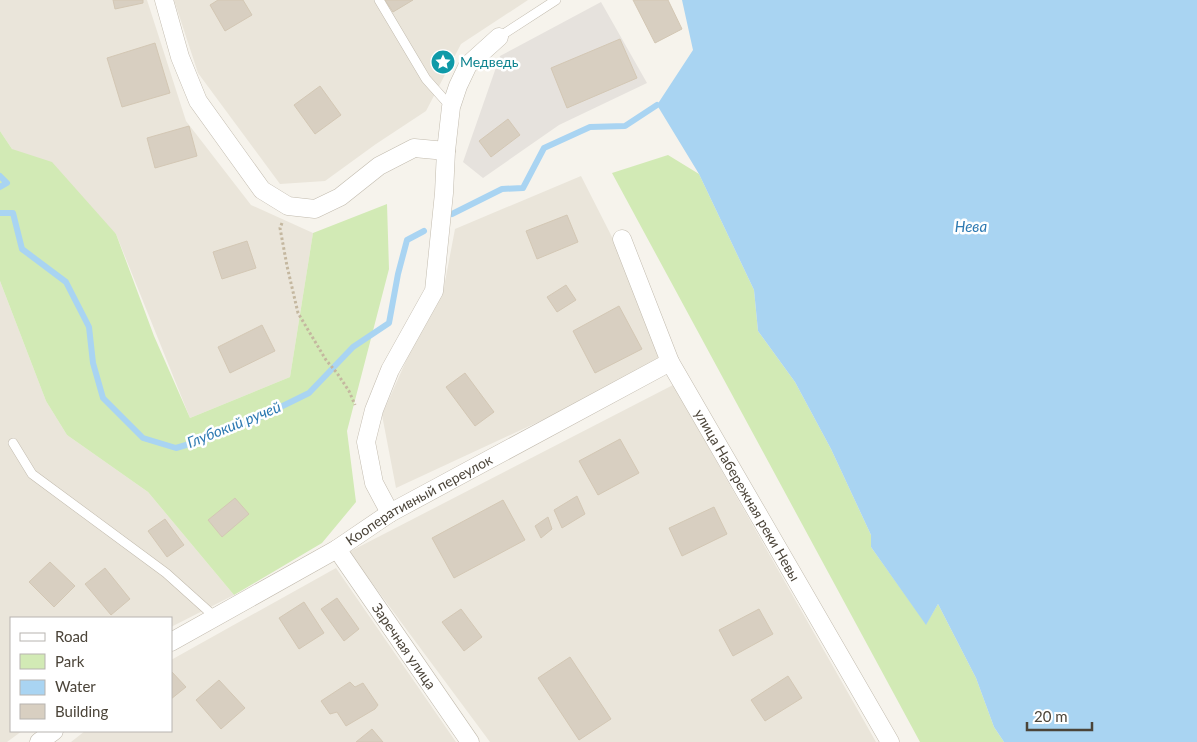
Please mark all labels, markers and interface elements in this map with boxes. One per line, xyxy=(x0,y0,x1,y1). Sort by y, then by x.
place icon: Медведь xyxy=(430,49,456,75)
place label: Медведь xyxy=(460,53,519,70)
water label: Нева xyxy=(955,217,988,235)
water label: Глубокий ручей xyxy=(184,397,283,451)
street label: улица Набережная реки Невы xyxy=(691,406,804,584)
street label: Кооперативный переулок xyxy=(342,450,496,549)
street label: Заречная улица xyxy=(369,599,440,692)
legend xyxy=(10,617,172,732)
text: Road xyxy=(55,627,88,645)
text: Park xyxy=(55,652,85,670)
text: Water xyxy=(55,677,96,695)
scale bar xyxy=(1027,700,1092,732)
text: Building xyxy=(55,702,108,720)
text: 20 m xyxy=(1034,707,1068,725)

